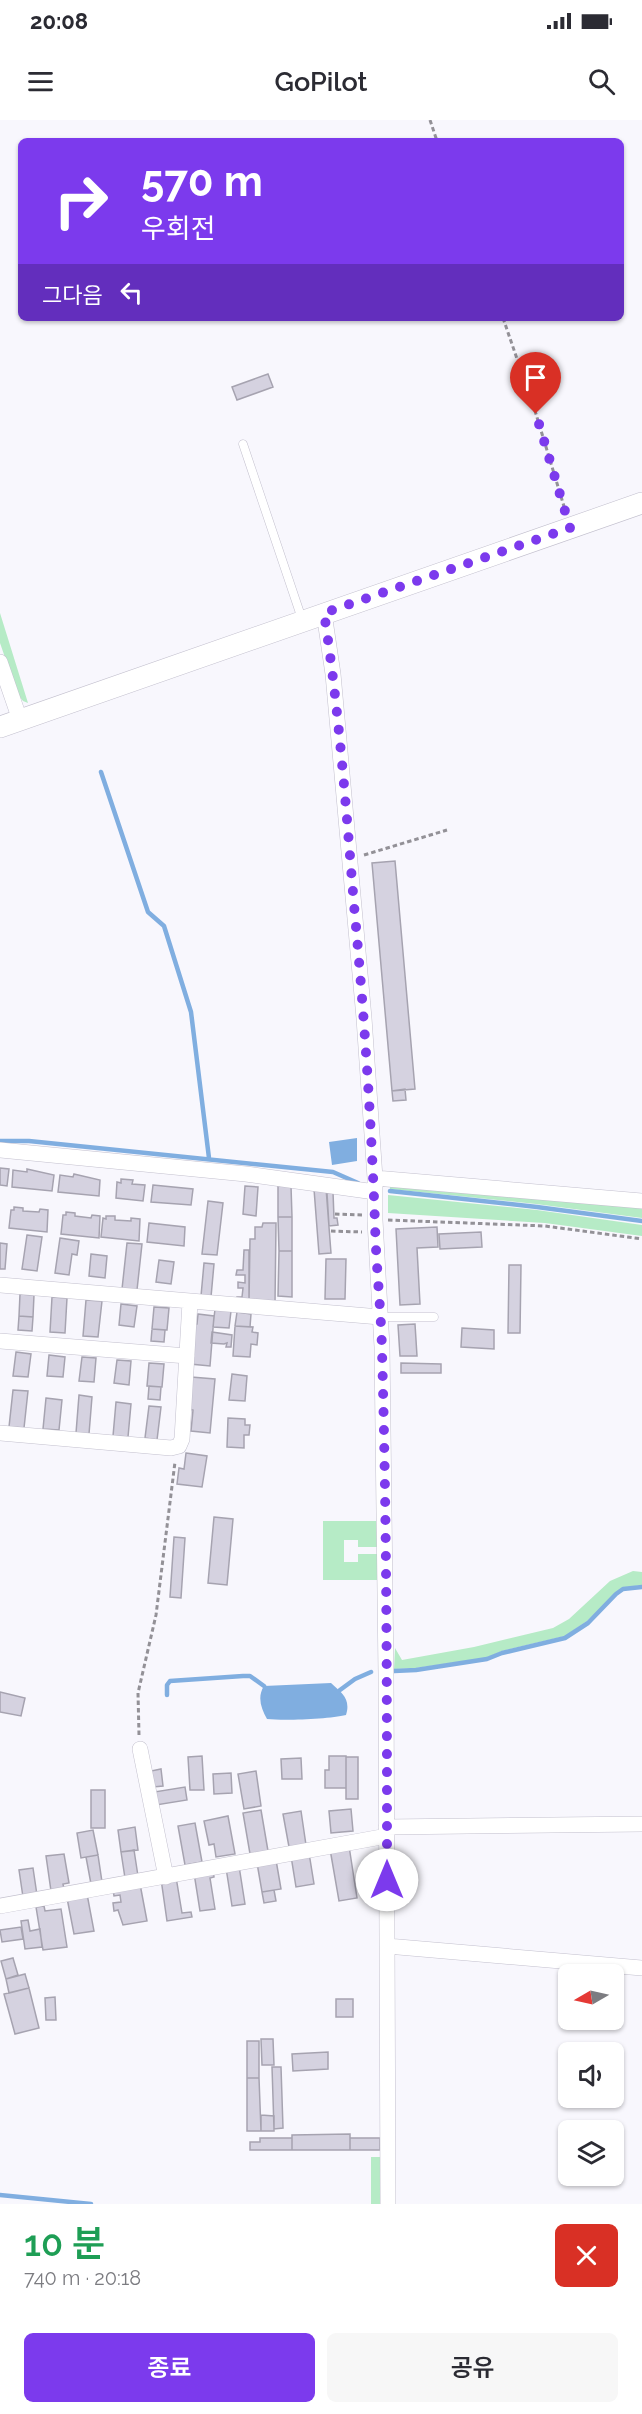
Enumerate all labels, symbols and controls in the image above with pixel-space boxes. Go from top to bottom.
text: 20:08 [30,8,88,34]
icon: menu [24,65,57,98]
icon: search [585,65,618,98]
text: GoPilot [275,66,367,97]
text: 570 m [141,157,263,206]
icon: right [42,162,120,240]
text: 우회전 [141,213,216,244]
icon: left [115,276,148,309]
text: 그다음 [42,282,103,308]
pin [510,352,561,414]
icon: arrive [519,361,552,394]
position arrow [355,1848,419,1912]
north arrow [558,1964,624,2030]
map controls [558,1964,624,2186]
button: sound [558,2042,624,2108]
button: layers [558,2120,624,2186]
text: 10 분 [24,2222,105,2264]
button: close [555,2224,618,2287]
text: 740 m · 20:18 [24,2266,141,2290]
button: 종료 [24,2333,315,2402]
button: 공유 [327,2333,618,2402]

